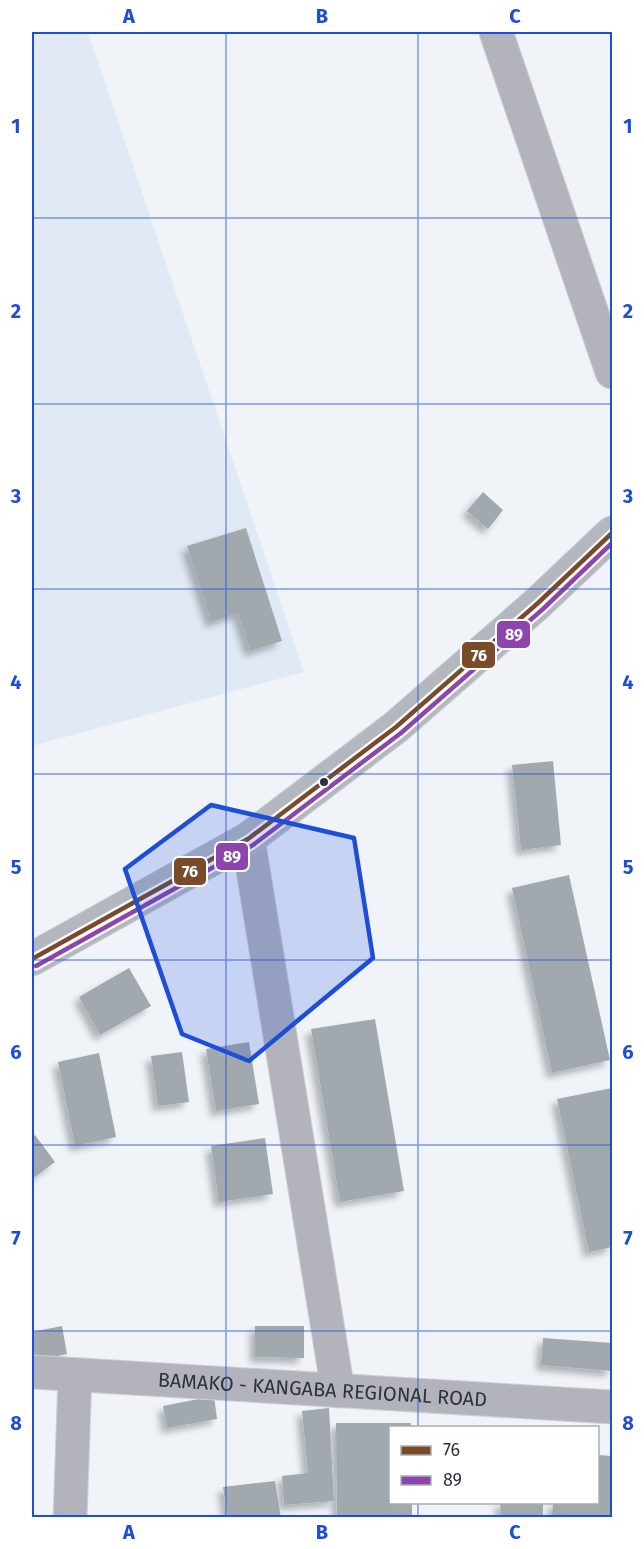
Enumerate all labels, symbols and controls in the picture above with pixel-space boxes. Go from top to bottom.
text: A [122,4,136,28]
text: B [316,4,328,28]
text: C [509,4,521,28]
text: 1 [11,114,21,138]
text: 1 [623,114,633,138]
text: 2 [11,299,21,323]
text: 2 [623,299,633,323]
text: 3 [10,484,21,508]
text: 3 [622,484,633,508]
line badge: 89 [496,620,531,649]
text: 89 [505,625,523,644]
line badge: 76 [461,641,496,669]
text: 76 [471,646,487,665]
text: 4 [10,670,22,694]
text: 4 [622,670,634,694]
unlabelled marker [318,776,330,788]
line badge: 89 [215,842,249,871]
text: 89 [223,847,241,866]
text: 5 [11,855,22,879]
text: 5 [623,855,634,879]
line badge: 76 [173,857,207,886]
text: 76 [182,862,198,881]
text: 6 [10,1040,22,1064]
text: 6 [622,1040,634,1064]
text: 7 [11,1226,21,1250]
text: 7 [623,1226,633,1250]
street label: BAMAKO - KANGABA REGIONAL ROAD [157,1368,488,1411]
text: 8 [10,1411,22,1435]
text: 8 [622,1411,634,1435]
legend [389,1426,599,1504]
text: 76 [443,1439,460,1461]
text: 89 [443,1469,462,1491]
text: A [122,1520,136,1544]
text: B [316,1520,328,1544]
text: C [509,1520,521,1544]

